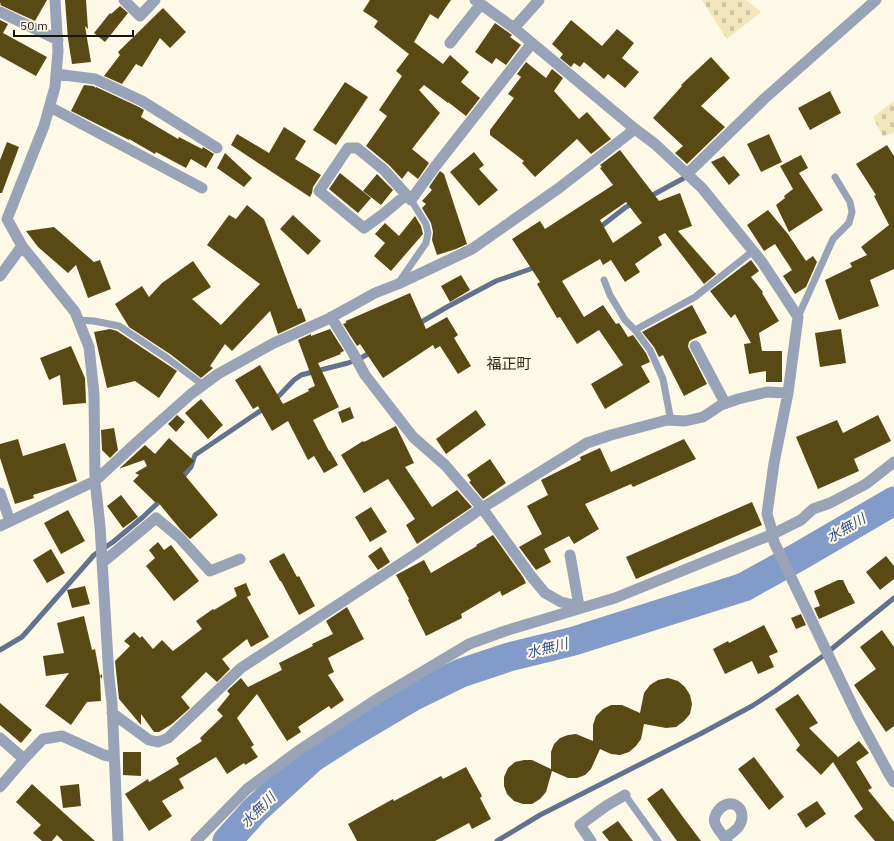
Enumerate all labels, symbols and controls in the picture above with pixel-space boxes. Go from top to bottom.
scale bar [14,12,133,38]
text: 50 m [20,18,48,33]
district label: 福正町 [486,354,532,373]
water label: 水無川 [823,509,870,546]
water label: 水無川 [524,634,571,662]
water label: 水無川 [237,787,281,831]

